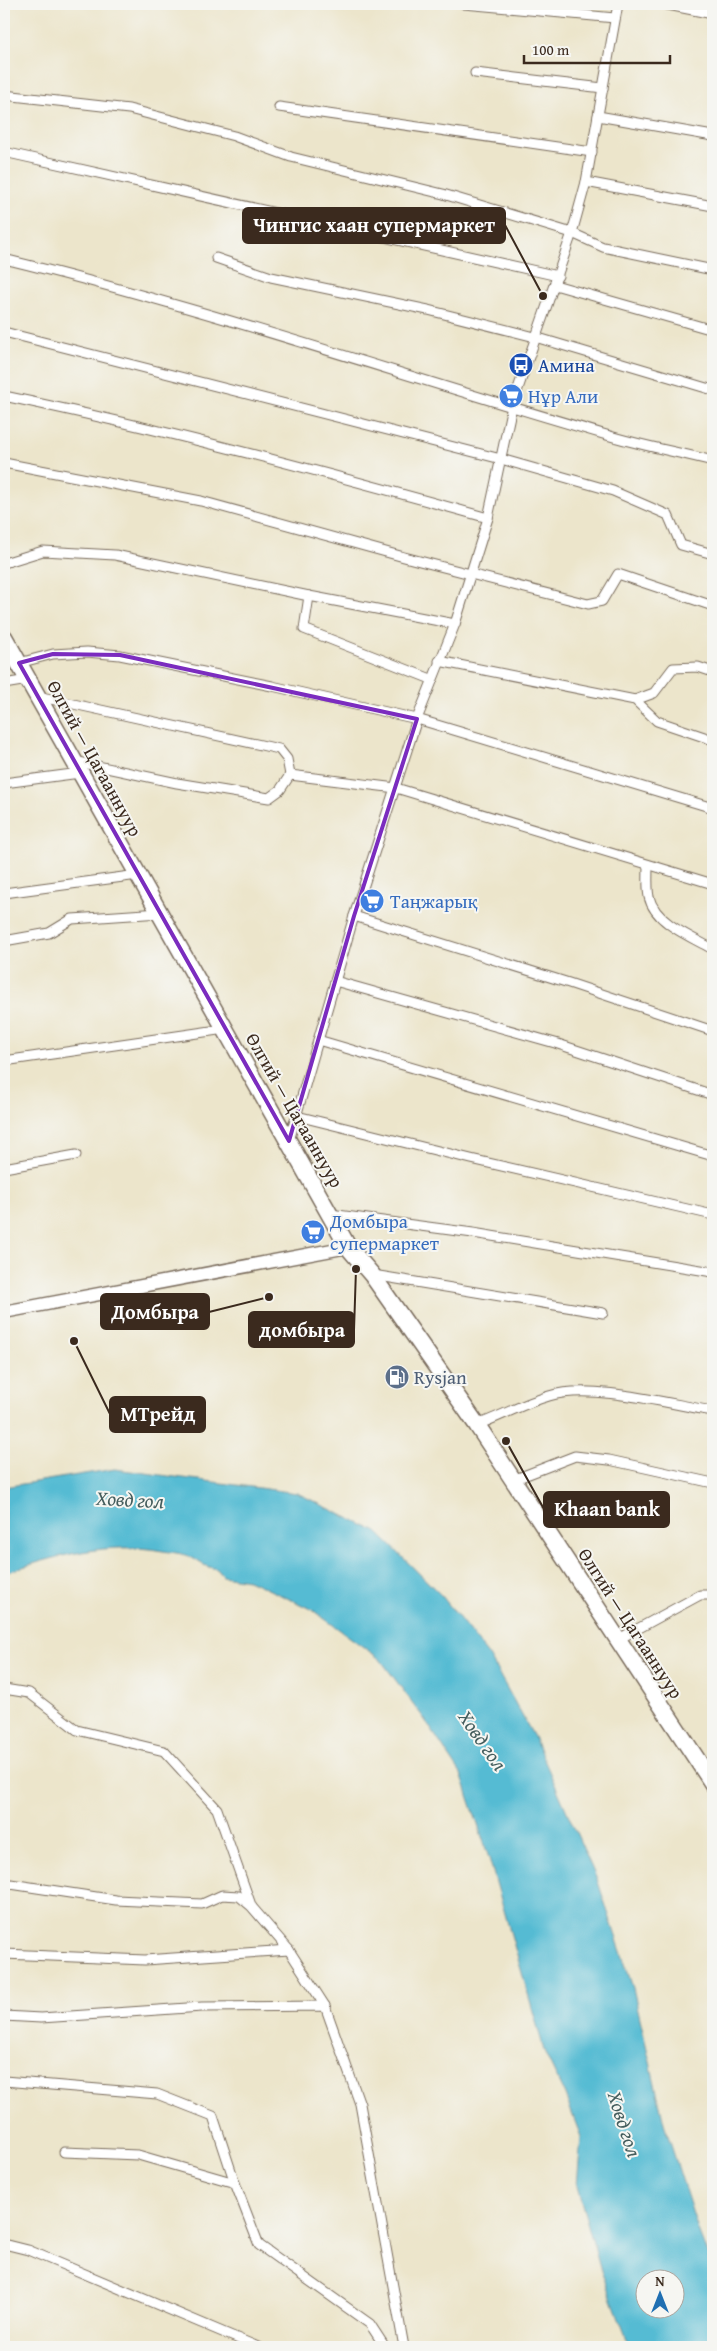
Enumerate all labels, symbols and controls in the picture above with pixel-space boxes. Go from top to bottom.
scale bar [524,32,671,64]
text: 100 m [532,39,570,60]
callout: Чингис хаан супермаркет [243,208,505,243]
text: Чингис хаан супермаркет [253,210,495,239]
place label: Амина [538,351,594,379]
bus stop icon: Амина [508,352,534,378]
place label: Нұр Али [528,382,598,410]
supermarket icon: Нұр Али [498,383,524,409]
street label: Өлгий — Цагааннуур [40,675,150,841]
place label: Таңжарық [390,887,478,915]
supermarket icon: Таңжарық [359,888,385,914]
street label: Өлгий — Цагааннуур [239,1027,351,1193]
place label: Домбыра супермаркет [329,1207,440,1257]
supermarket icon: Домбыра супермаркет [300,1219,326,1245]
callout: Домбыра [101,1294,209,1329]
text: Домбыра [110,1297,200,1326]
callout: домбыра [249,1312,354,1347]
text: домбыра [259,1315,346,1344]
place label: Rysjan [414,1363,467,1391]
fuel station icon: Rysjan [384,1364,410,1390]
callout: MTрейд [110,1397,205,1432]
text: MTрейд [121,1399,196,1428]
water label: Ховд гол [94,1483,165,1515]
callout: Khaan bank [544,1492,669,1527]
text: Khaan bank [554,1494,660,1523]
street label: Өлгий — Цагааннуур [572,1542,690,1704]
water label: Ховд гол [451,1703,515,1777]
water label: Ховд гол [600,2086,649,2161]
north arrow [634,2268,684,2318]
text: N [655,2271,665,2291]

